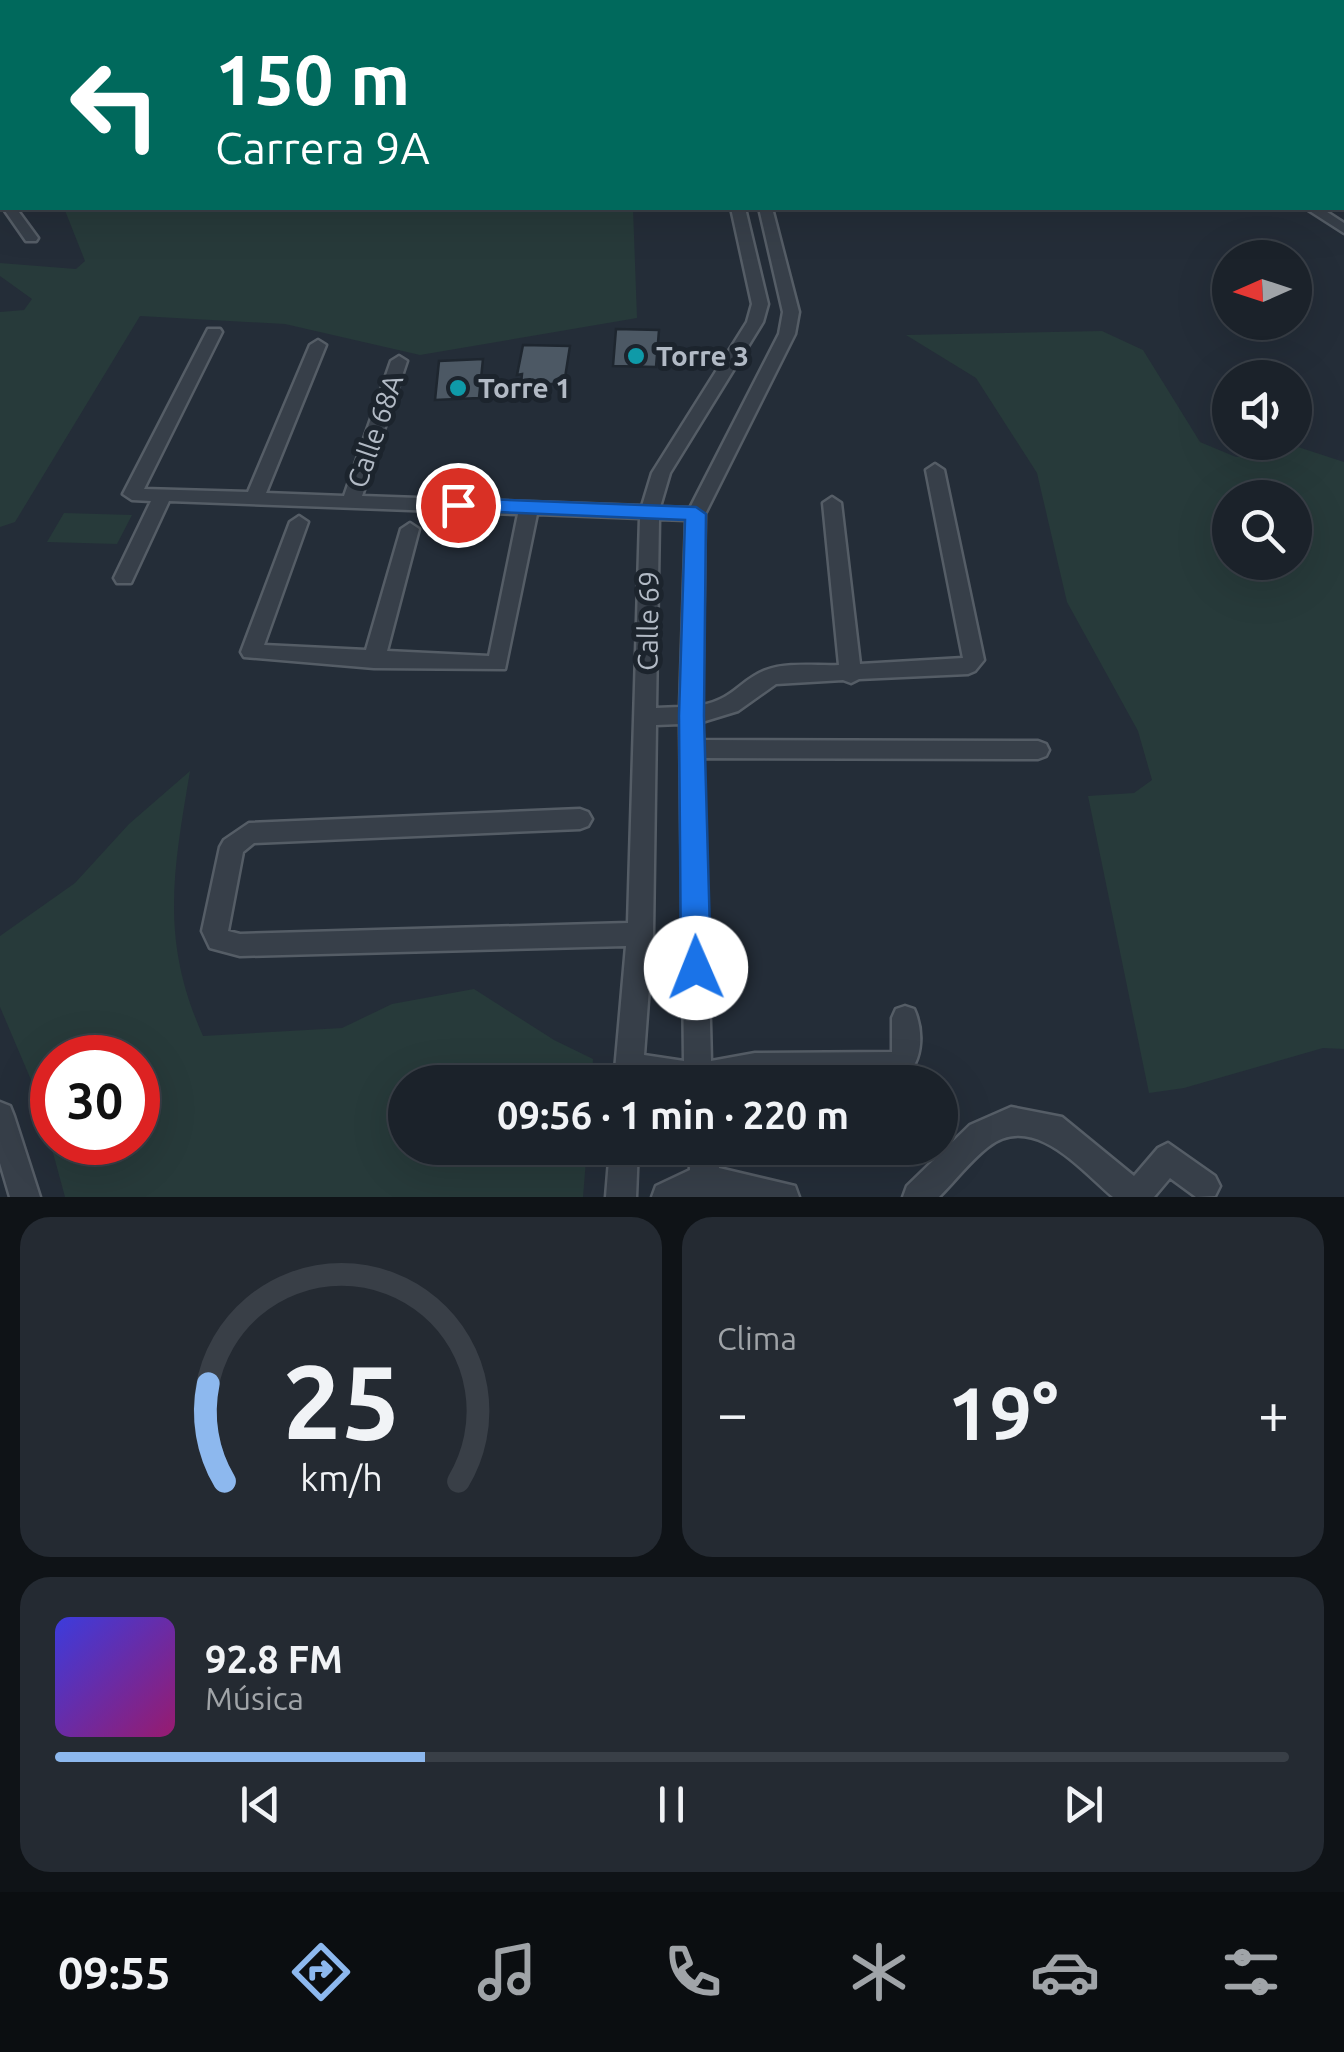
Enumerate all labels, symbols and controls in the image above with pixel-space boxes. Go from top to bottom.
icon: left [50,40,180,170]
text: 150 m [215,40,410,118]
text: Carrera 9A [215,122,430,173]
north arrow [1212,240,1312,340]
map controls [1212,240,1312,580]
place label: Torre 3 [656,340,749,371]
marker: Torre 3 [625,345,647,367]
button: sound [1212,360,1312,460]
street label: Calle 68A [341,370,408,492]
place label: Torre 1 [478,372,571,403]
marker: Torre 1 [447,377,469,399]
pin [416,463,501,548]
icon: arrive [431,478,486,533]
button: search [1212,480,1312,580]
street label: Calle 69 [631,571,664,671]
position arrow [644,916,748,1020]
speed limit sign: 30 [30,1035,160,1165]
text: 09:56 · 1 min · 220 m [497,1094,849,1136]
text: Clima [717,1320,797,1356]
text: 25 [282,1342,400,1459]
text: 19° [947,1370,1059,1454]
text: − [717,1382,748,1443]
text: + [1258,1382,1289,1443]
text: km/h [300,1458,382,1498]
text: 92.8 FM [205,1638,343,1680]
text: Música [205,1680,304,1716]
icon: previous [233,1777,288,1832]
icon: pause [644,1777,699,1832]
icon: next [1056,1777,1111,1832]
icon: directions [286,1937,356,2007]
icon: music [472,1937,542,2007]
icon: phone [658,1937,728,2007]
icon: climate [844,1937,914,2007]
icon: car [1030,1937,1100,2007]
icon: filters [1216,1937,1286,2007]
text: 09:55 [58,1947,171,1998]

